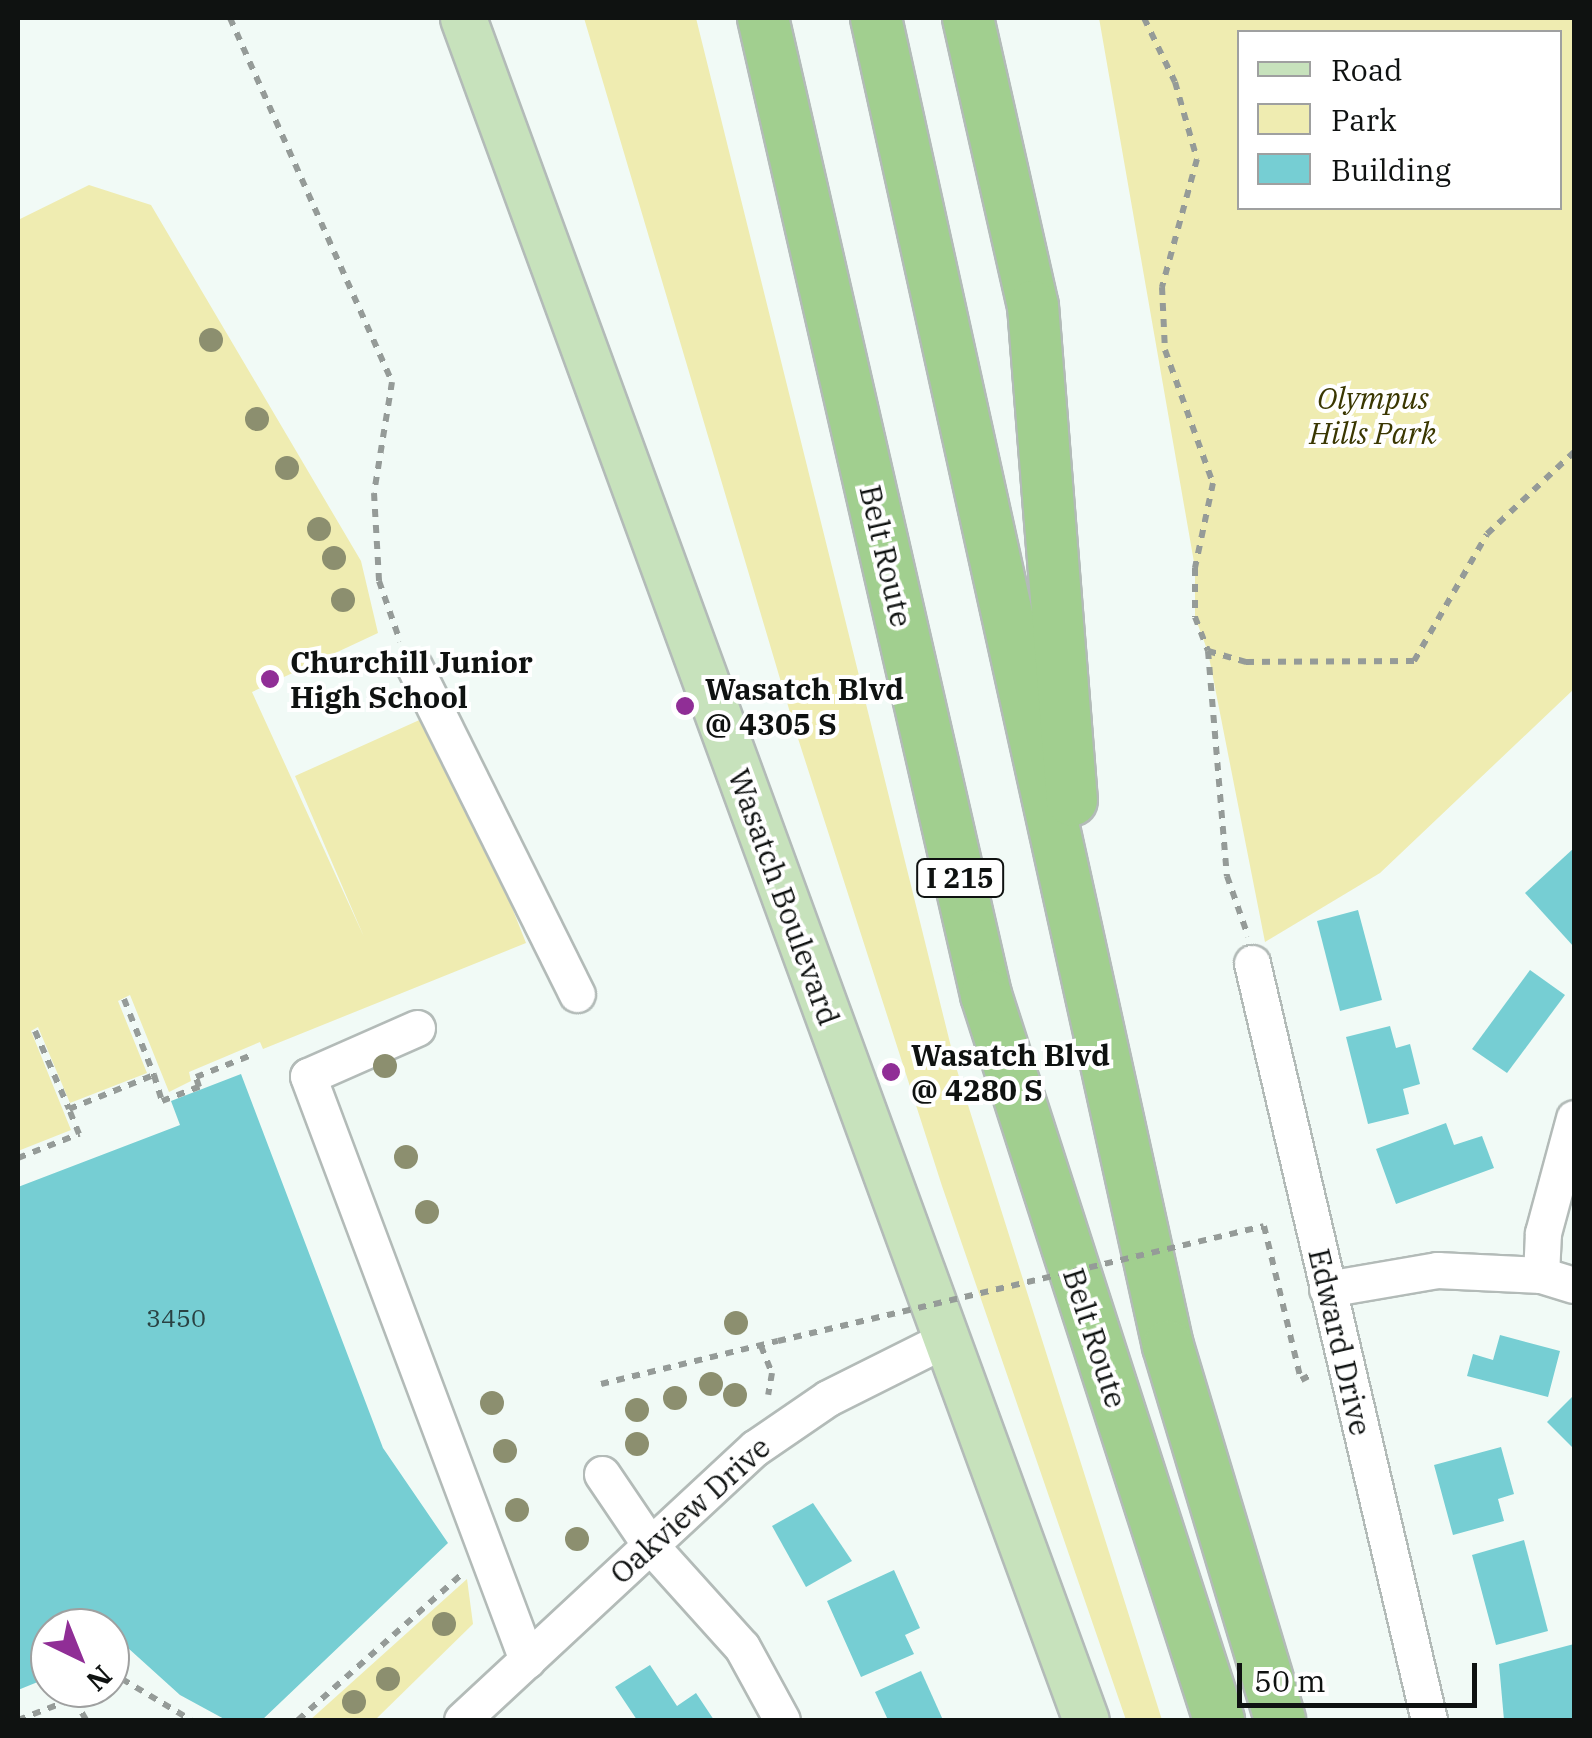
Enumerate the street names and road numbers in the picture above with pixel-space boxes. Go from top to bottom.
street label: Belt Route [852,482,920,630]
street label: Wasatch Boulevard [721,764,847,1030]
road number: I 215 [915,855,1005,901]
street label: Edward Drive [1301,1245,1379,1439]
street label: Belt Route [1056,1264,1134,1412]
street label: Oakview Drive [603,1429,777,1591]

